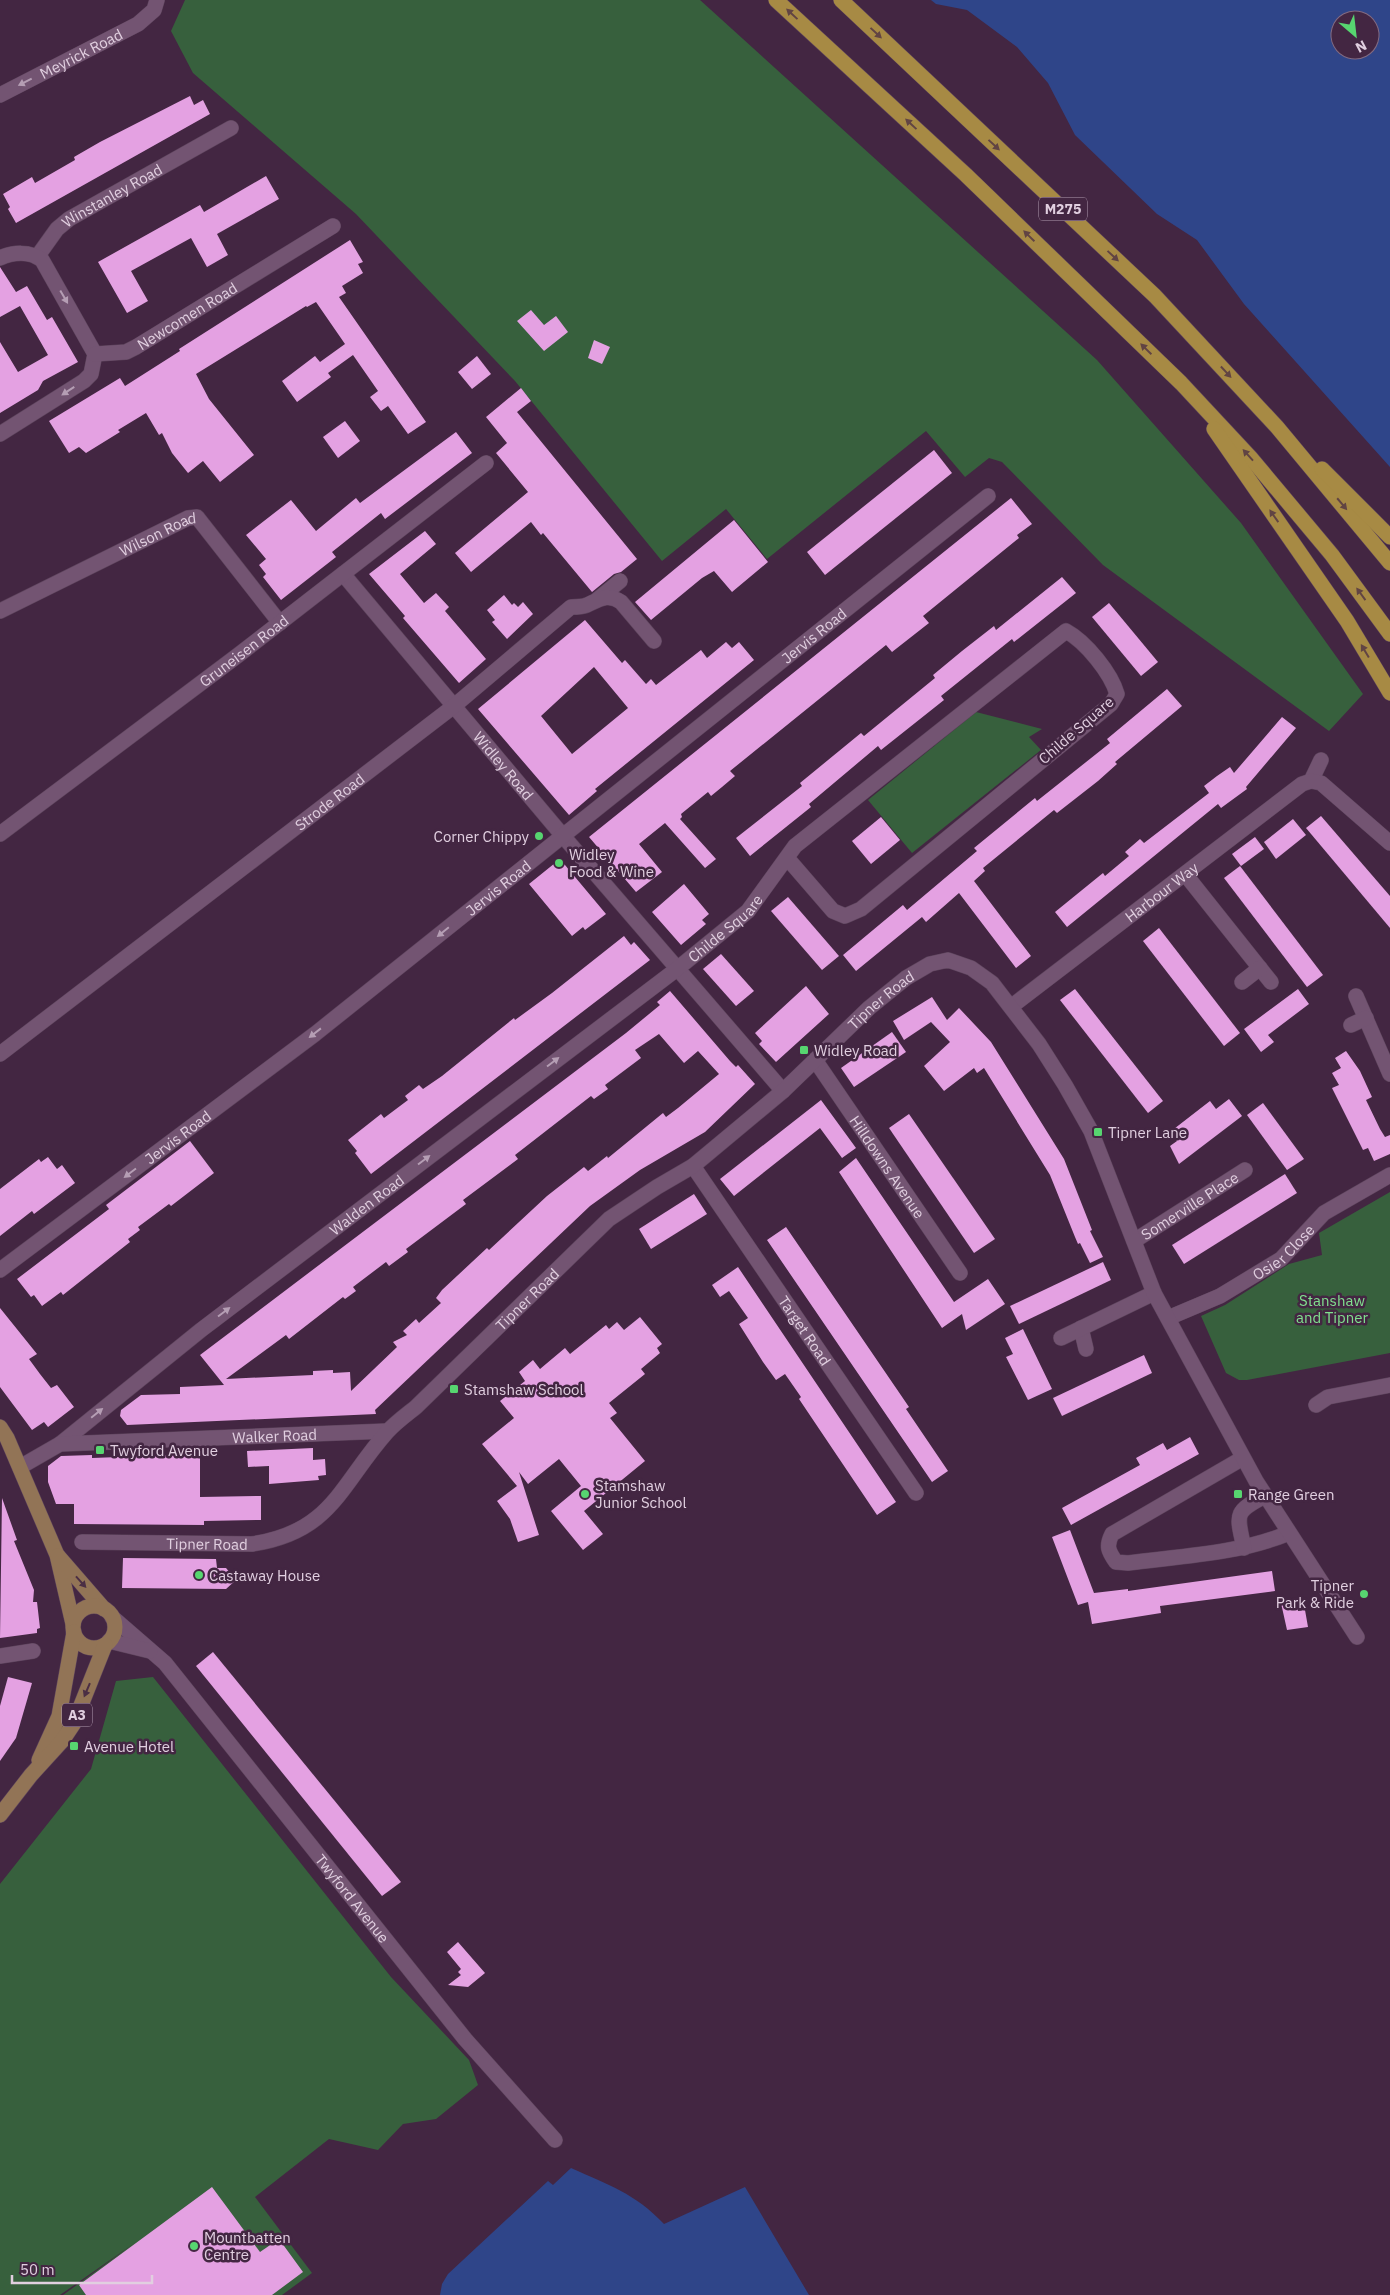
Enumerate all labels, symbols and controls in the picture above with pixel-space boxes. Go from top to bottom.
one-way arrow [786,8,798,20]
north arrow [1330,10,1380,60]
street label: Meyrick Road [36,24,126,83]
one-way arrow [870,27,882,39]
text: N [1352,36,1370,57]
one-way arrow [18,78,32,86]
one-way arrow [906,118,918,130]
one-way arrow [988,139,1000,151]
street label: Winstanley Road [57,159,165,231]
road number: M275 [1039,198,1087,220]
one-way arrow [1024,230,1036,242]
one-way arrow [1106,250,1118,262]
street label: Newcomen Road [133,278,240,354]
one-way arrow [59,291,68,304]
one-way arrow [1141,343,1153,355]
one-way arrow [1220,366,1232,378]
one-way arrow [62,387,75,396]
one-way arrow [1242,449,1254,461]
one-way arrow [1336,498,1347,511]
street label: Wilson Road [116,508,197,560]
one-way arrow [1269,510,1279,523]
one-way arrow [1357,588,1367,601]
street label: Jervis Road [777,604,850,667]
street label: Gruneisen Road [195,610,292,691]
one-way arrow [1361,645,1370,658]
street label: Childe Square [1034,692,1118,768]
street label: Widley Road [470,727,538,804]
street label: Strode Road [291,769,368,834]
place label: Corner Chippy [434,827,530,846]
marker: Corner Chippy [533,830,545,842]
place label: Widley Food & Wine [569,845,654,881]
street label: Jervis Road [462,856,535,919]
marker: Widley Food & Wine [553,857,565,869]
street label: Harbour Way [1121,857,1202,926]
street label: Childe Square [684,890,767,966]
one-way arrow [436,927,449,938]
street label: Tipner Road [843,966,917,1033]
one-way arrow [309,1028,322,1039]
place label: Widley Road [814,1041,898,1060]
marker: Widley Road [798,1044,810,1056]
one-way arrow [546,1057,559,1068]
street label: Jervis Road [141,1106,215,1168]
street label: Hilldowns Avenue [846,1111,929,1222]
place label: Tipner Lane [1108,1123,1187,1142]
marker: Tipner Lane [1092,1126,1104,1138]
one-way arrow [417,1155,430,1166]
street label: Somerville Place [1137,1167,1242,1244]
one-way arrow [123,1168,137,1178]
street label: Walden Road [325,1170,408,1239]
street label: Osier Close [1249,1220,1318,1284]
street label: Tipner Road [491,1264,563,1334]
park label: Stanshaw and Tipner [1296,1291,1369,1327]
street label: Target Road [775,1292,836,1369]
one-way arrow [217,1306,230,1317]
place label: Stamshaw School [464,1380,584,1399]
marker: Stamshaw School [448,1383,460,1395]
one-way arrow [90,1407,103,1418]
street label: Walker Road [232,1424,317,1447]
place label: Twyford Avenue [110,1441,218,1460]
marker: Twyford Avenue [94,1444,106,1456]
place label: Stamshaw Junior School [595,1476,687,1512]
place label: Range Green [1248,1485,1334,1504]
marker: Stamshaw Junior School [579,1488,591,1500]
marker: Range Green [1232,1488,1244,1500]
street label: Tipner Road [166,1533,248,1553]
place label: Castaway House [209,1566,320,1585]
marker: Castaway House [193,1569,205,1581]
one-way arrow [75,1575,87,1587]
place label: Tipner Park & Ride [1276,1576,1354,1612]
marker: Tipner Park & Ride [1358,1588,1370,1600]
one-way arrow [83,1683,91,1698]
road number: A3 [62,1704,92,1726]
place label: Avenue Hotel [84,1737,174,1756]
marker: Avenue Hotel [68,1740,80,1752]
street label: Twyford Avenue [311,1850,394,1946]
place label: Mountbatten Centre [204,2228,291,2264]
marker: Mountbatten Centre [188,2240,200,2252]
scale bar [12,2252,152,2284]
text: 50 m [20,2260,55,2279]

